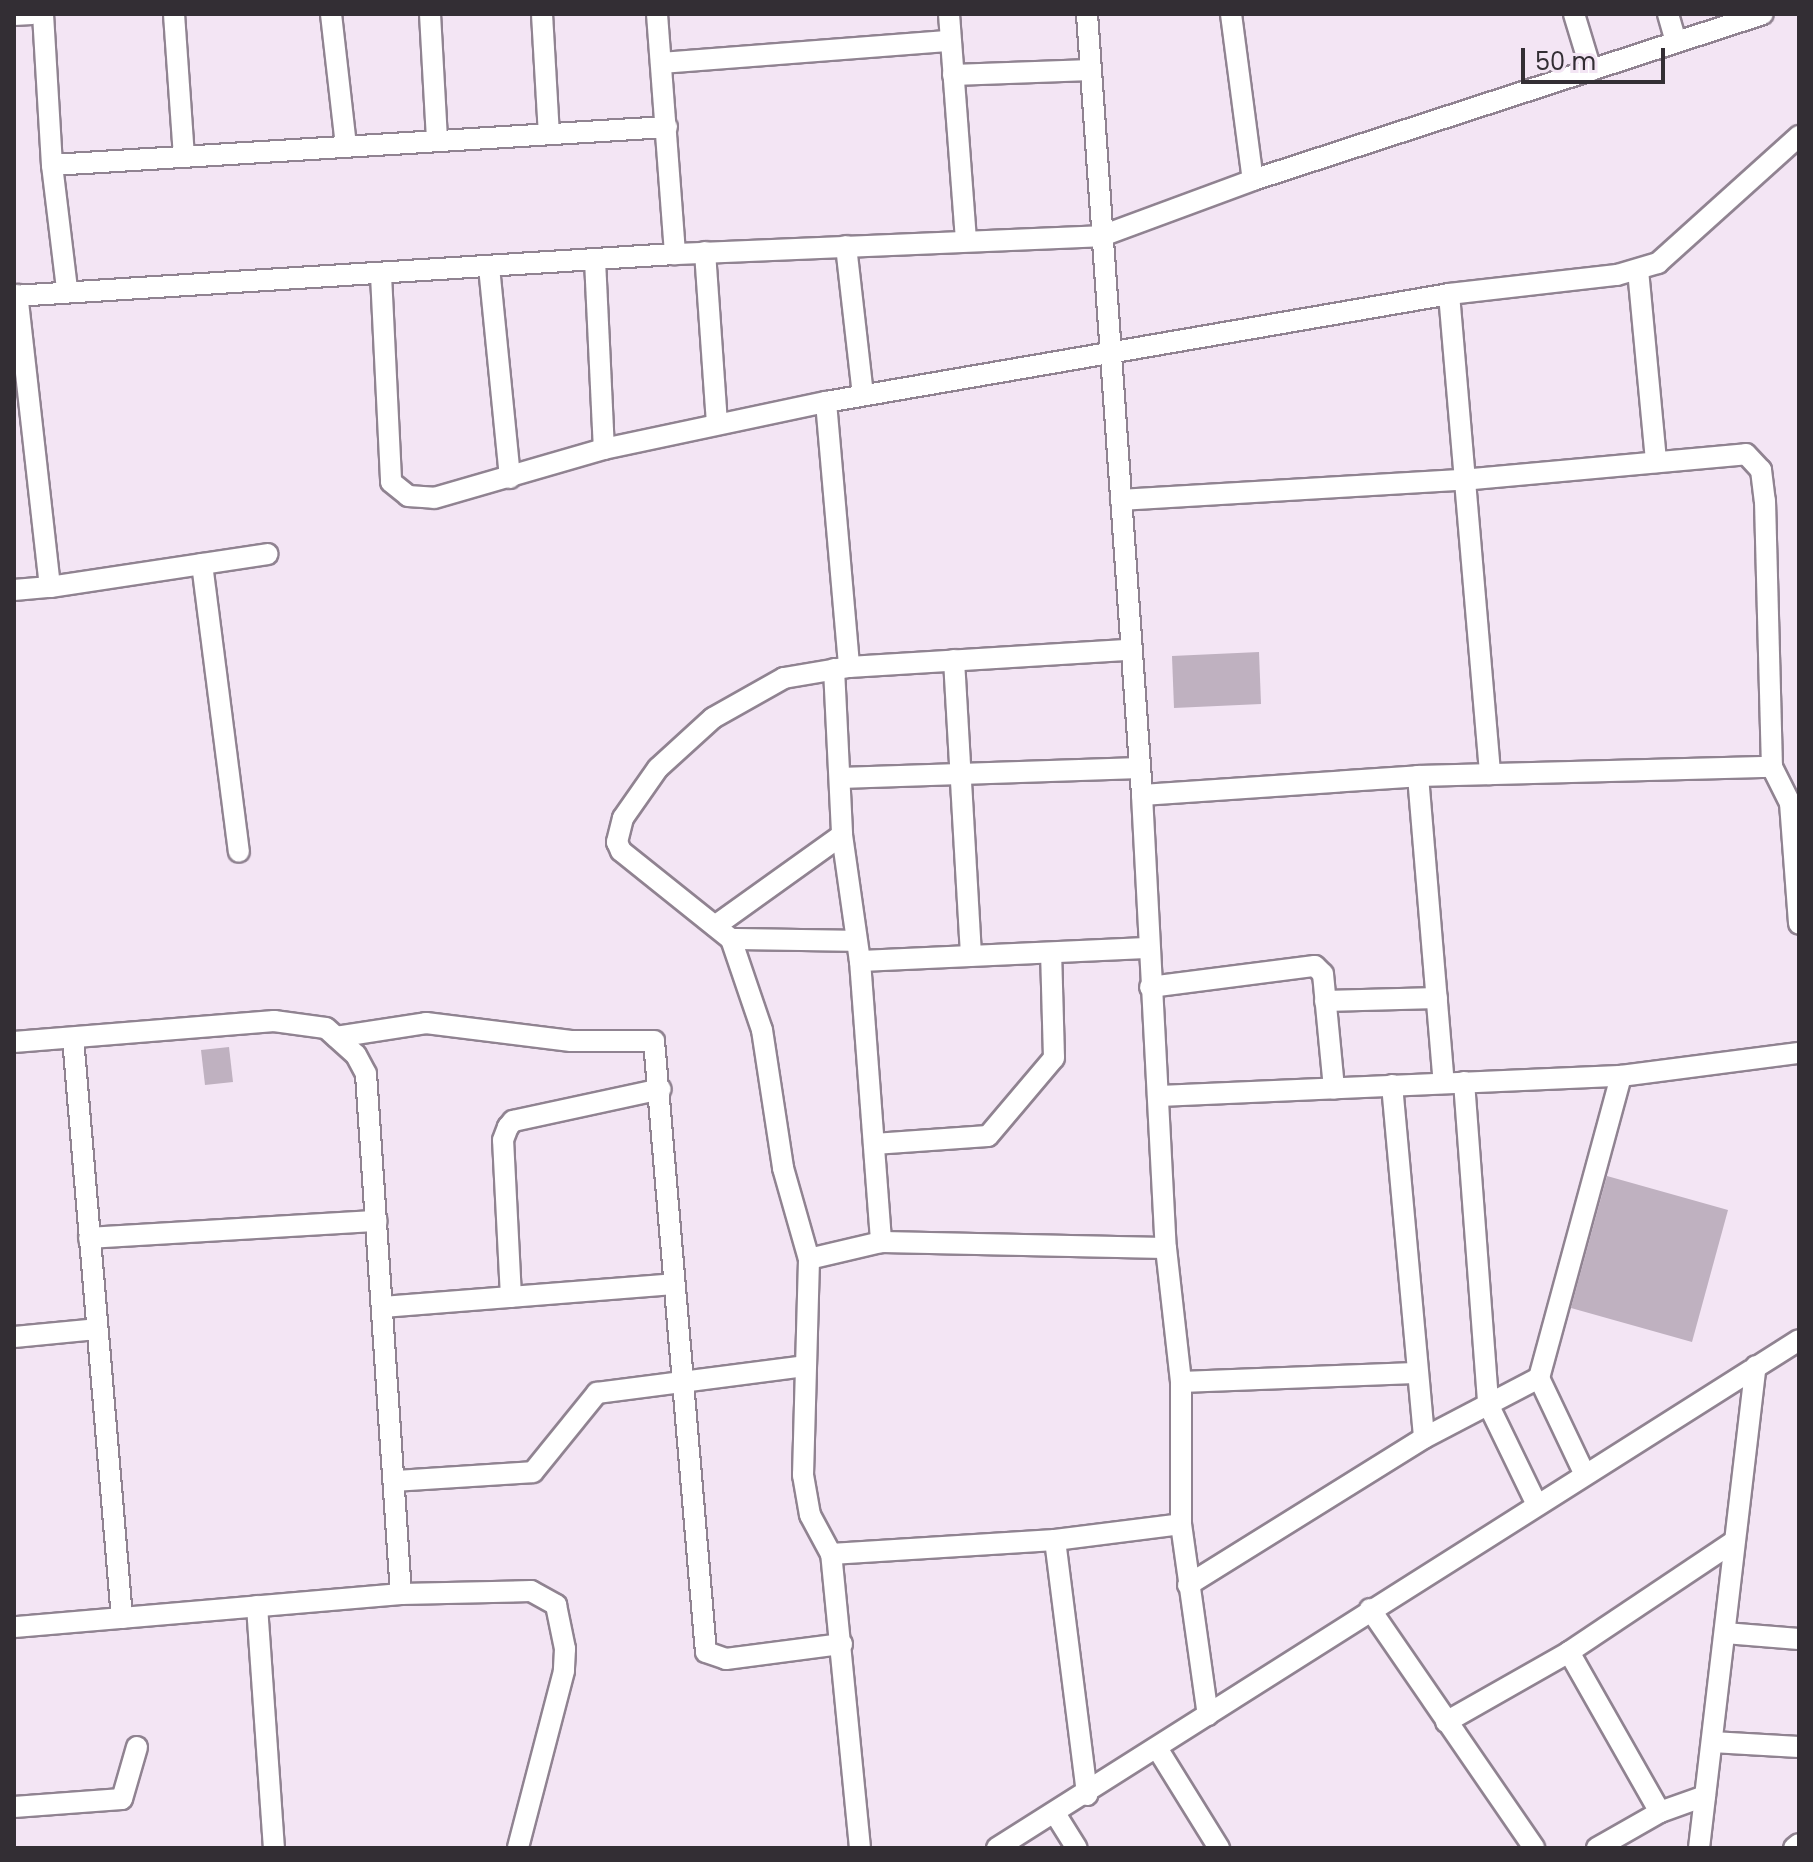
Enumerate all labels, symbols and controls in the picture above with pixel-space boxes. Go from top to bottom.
scale bar [1525,32,1669,82]
text: 50 m [1535,45,1596,78]

